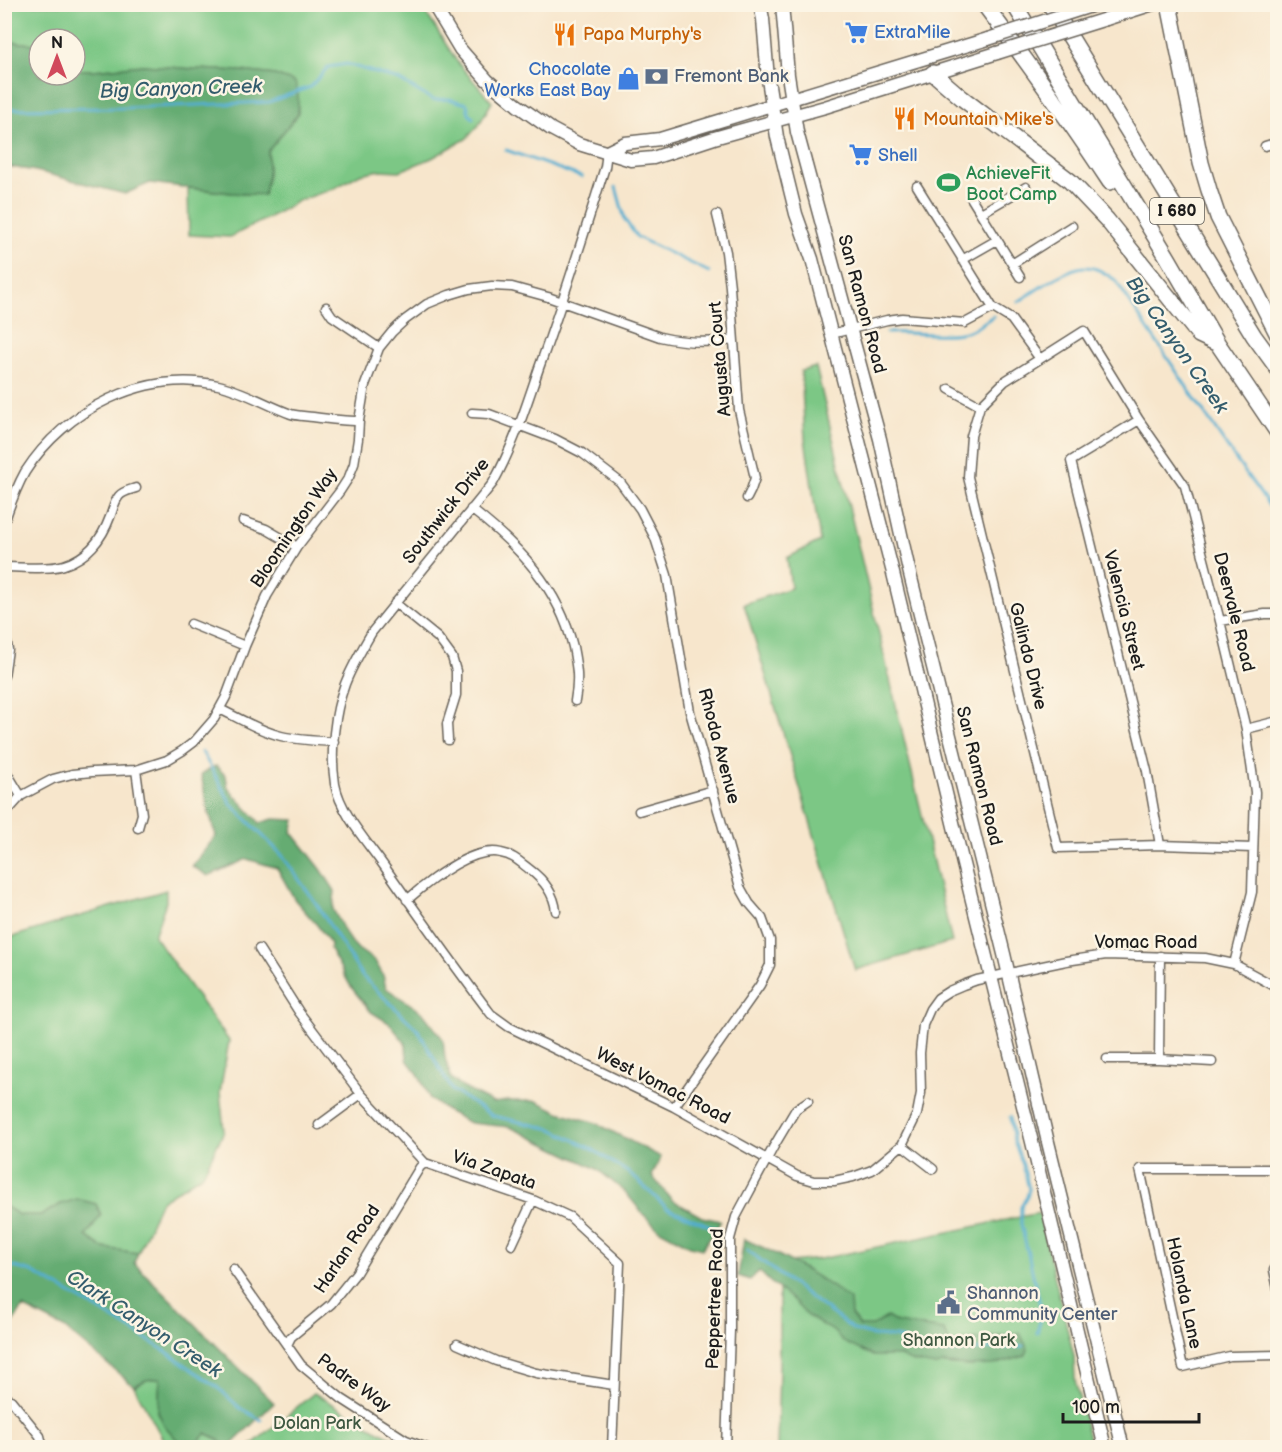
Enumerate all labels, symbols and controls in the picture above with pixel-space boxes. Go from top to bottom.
supermarket icon: ExtraMile [843,19,869,45]
restaurant icon: Papa Murphy's [552,21,578,47]
place label: ExtraMile [874,22,951,43]
place label: Papa Murphy's [583,24,702,45]
north arrow [27,27,87,87]
text: N [51,34,63,53]
place label: Chocolate Works East Bay [484,59,612,101]
bank icon: Fremont Bank [643,63,669,89]
shop icon: Chocolate Works East Bay [616,66,642,92]
place label: Fremont Bank [674,66,789,87]
water label: Big Canyon Creek [99,74,264,104]
restaurant icon: Mountain Mike's [892,106,918,132]
place label: Mountain Mike's [923,109,1054,130]
supermarket icon: Shell [847,142,873,168]
place label: Shell [878,145,918,166]
place label: AchieveFit Boot Camp [966,163,1057,205]
sports icon: AchieveFit Boot Camp [935,170,961,196]
road number: I 680 [1150,198,1204,224]
street label: San Ramon Road [833,232,891,376]
water label: Big Canyon Creek [1121,272,1234,419]
street label: Augusta Court [704,300,735,417]
street label: Southwick Drive [398,454,494,568]
street label: Bloomington Way [246,464,342,592]
street label: Valencia Street [1099,548,1149,672]
street label: Deervale Road [1209,550,1259,674]
street label: Galindo Drive [1005,600,1052,712]
street label: Rhoda Avenue [693,686,745,806]
street label: San Ramon Road [952,704,1006,848]
street label: Vomac Road [1095,932,1197,953]
street label: West Vomac Road [592,1043,734,1129]
street label: Via Zapata [449,1146,539,1194]
street label: Harlan Road [310,1201,384,1297]
street label: Peppertree Road [702,1228,728,1370]
street label: Holanda Lane [1162,1235,1206,1351]
water label: Clark Canyon Creek [62,1265,227,1384]
place label: Shannon Community Center [967,1283,1118,1325]
public building icon: Shannon Community Center [936,1290,962,1316]
park label: Shannon Park [903,1330,1016,1351]
street label: Padre Way [313,1349,396,1417]
scale bar [1063,1386,1200,1424]
text: 100 m [1072,1397,1120,1418]
park label: Dolan Park [273,1413,361,1434]

